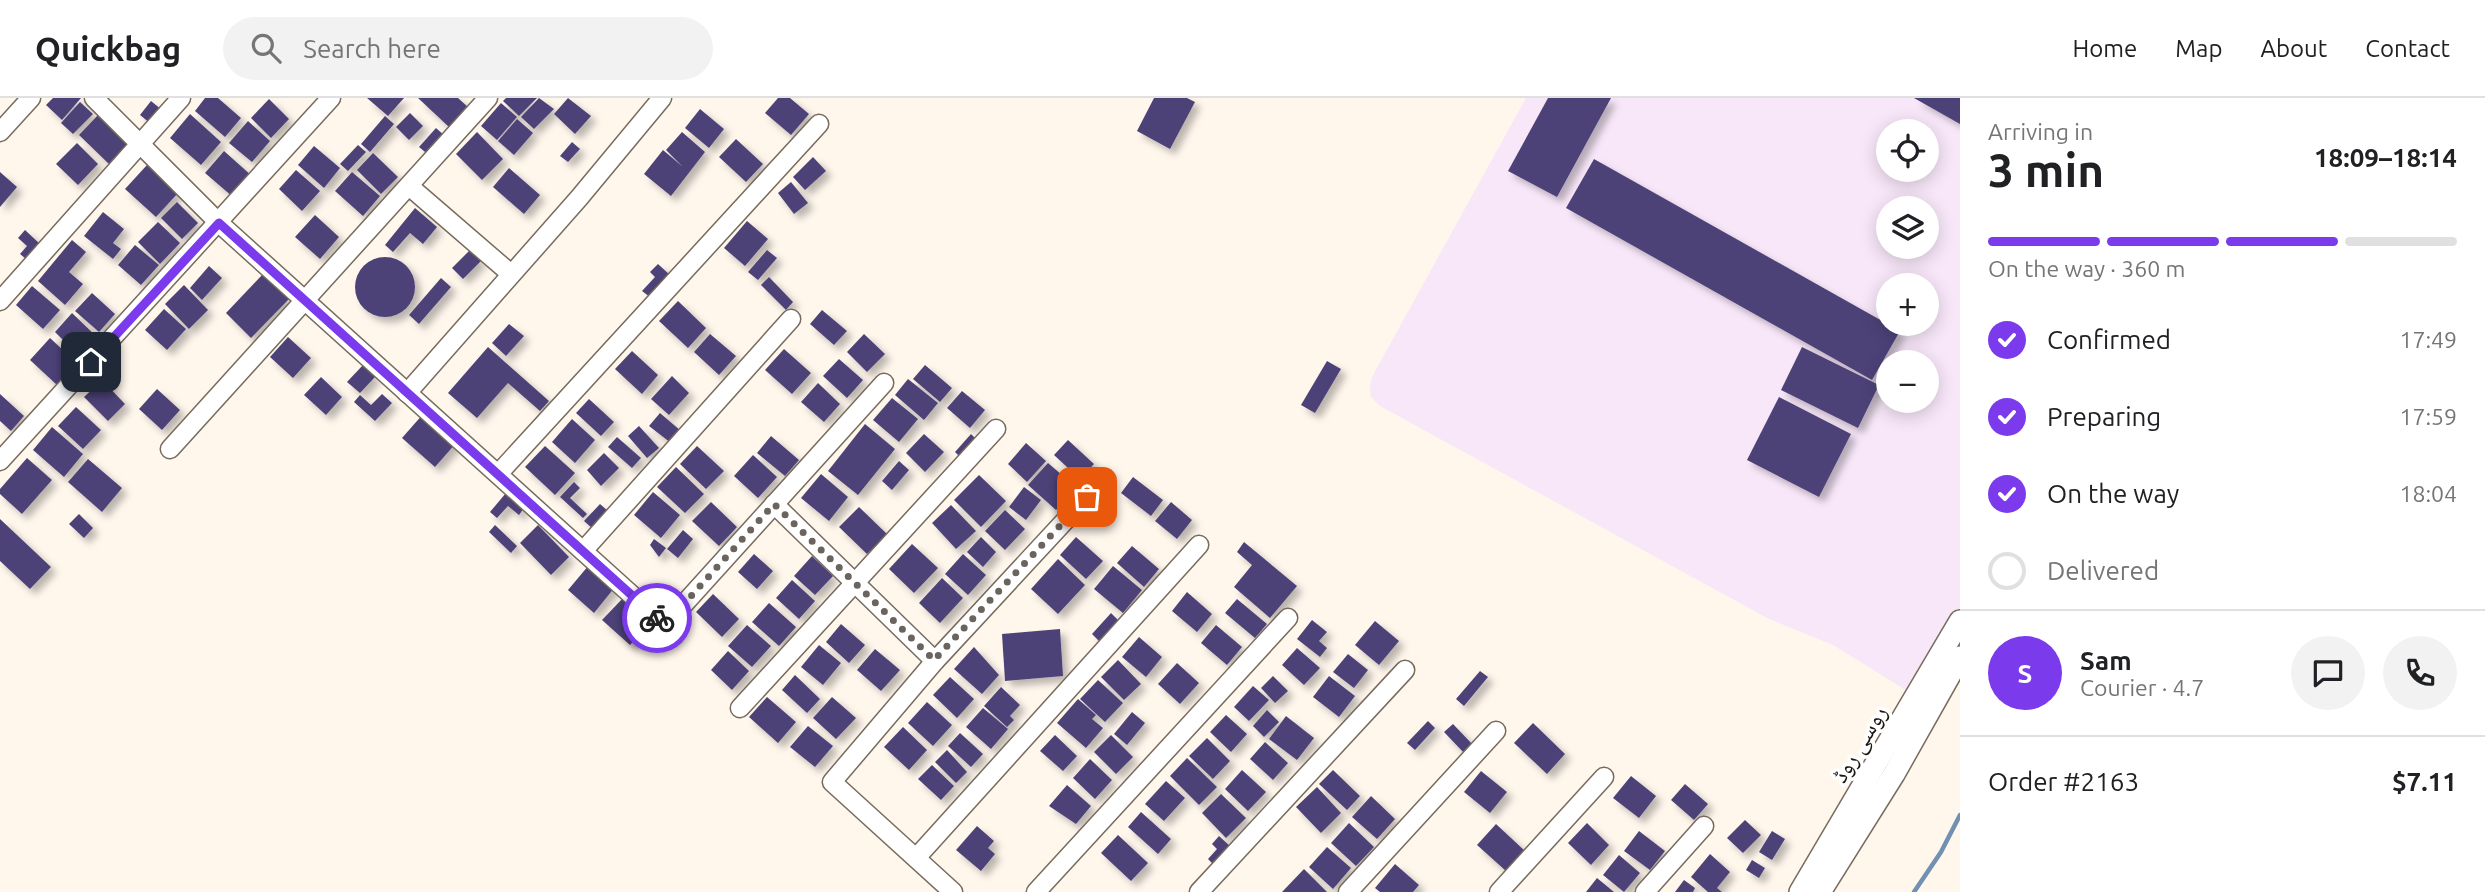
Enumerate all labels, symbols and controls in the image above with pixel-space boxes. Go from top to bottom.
search box [223,17,713,80]
icon: search [247,29,285,67]
text: Quickbag [35,30,181,67]
text: Search here [303,34,441,63]
text: Home [2072,35,2137,62]
text: Map [2175,35,2222,62]
text: About [2260,35,2327,62]
text: Contact [2365,35,2450,62]
map controls [1876,119,1939,413]
button: locate [1876,119,1939,182]
text: Arriving in [1988,119,2093,144]
text: 18:09–18:14 [2314,143,2457,172]
text: 3 min [1988,144,2104,196]
button: layers [1876,196,1939,259]
text: On the way · 360 m [1988,256,2185,281]
button: + [1876,273,1939,336]
icon: check [1988,321,2026,359]
text: Confirmed [2047,325,2171,354]
text: 17:49 [2399,327,2457,352]
pin [61,332,121,392]
icon: home [72,343,110,381]
button: − [1876,350,1939,413]
icon: check [1988,398,2026,436]
text: Preparing [2047,402,2161,431]
text: 17:59 [2399,404,2457,429]
pin [1057,467,1117,527]
icon: check [1988,475,2026,513]
icon: bag [1068,478,1106,516]
text: On the way [2047,479,2179,508]
text: 18:04 [2399,481,2457,506]
text: Delivered [2047,556,2159,585]
courier [622,583,692,653]
icon: bike [638,599,676,637]
button: chat [2291,636,2365,710]
button: phone [2383,636,2457,710]
text: Sam [2080,646,2132,675]
text: S [2018,659,2032,688]
text: Courier · 4.7 [2080,675,2204,700]
street label: روسی روڈ [1826,701,1893,788]
text: Order #2163 [1988,767,2139,796]
text: $7.11 [2392,767,2457,796]

